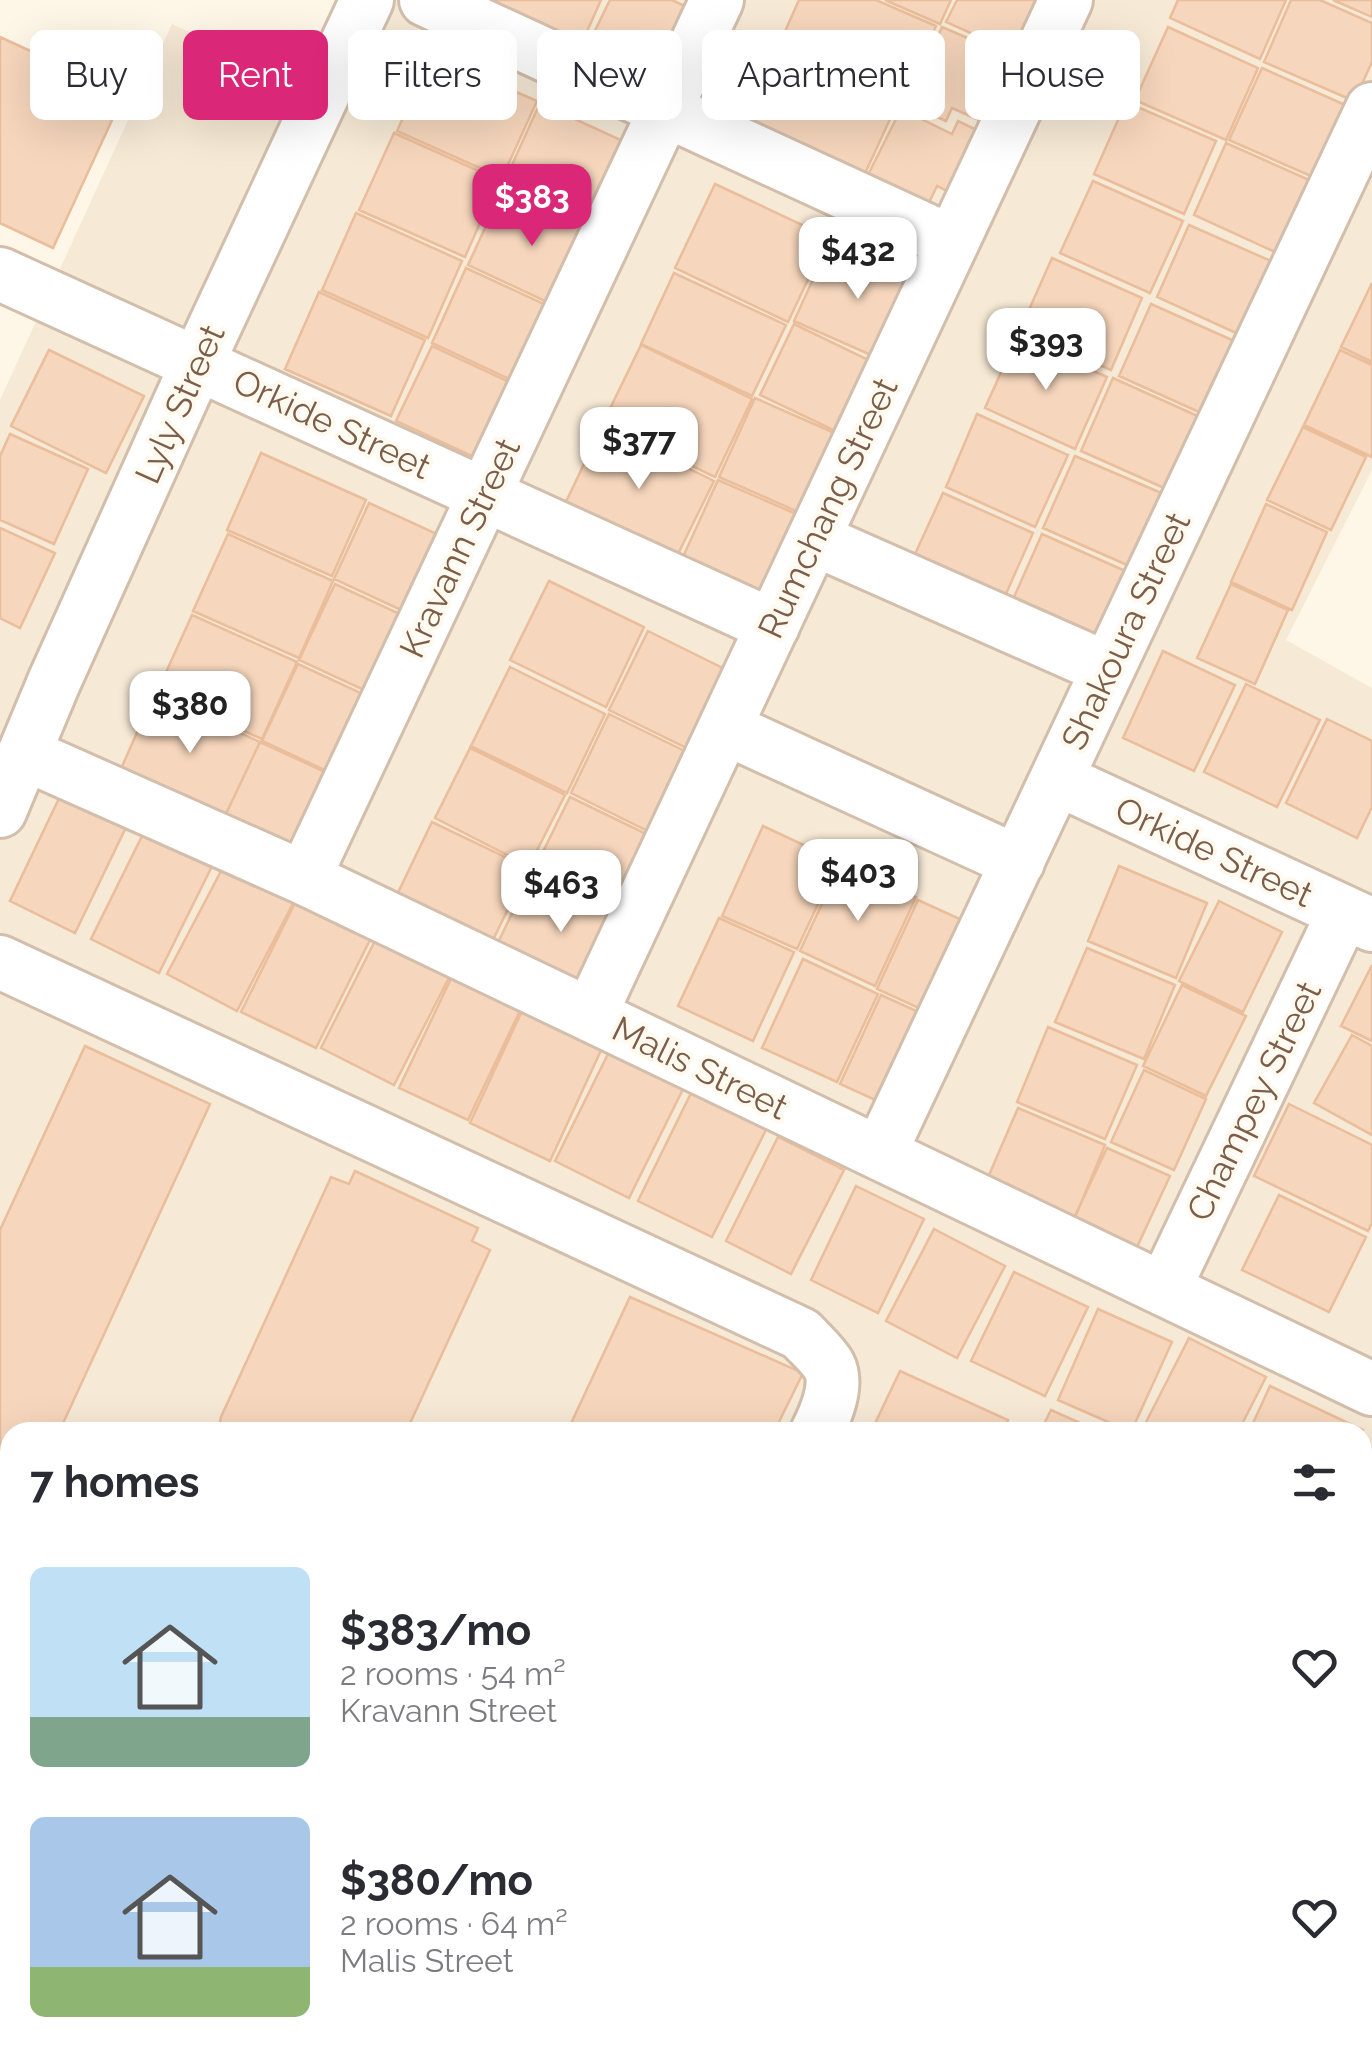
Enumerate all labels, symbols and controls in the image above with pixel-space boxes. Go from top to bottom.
chip: Buy [30,30,163,120]
chip: Rent [183,30,328,120]
chip: Filters [348,30,517,120]
chip: New [537,30,682,120]
chip: Apartment [702,30,945,120]
chip: House [965,30,1140,120]
pin: $383 [473,164,591,249]
text: $383 [494,178,570,215]
pin: $432 [799,217,917,302]
text: $432 [821,231,895,268]
pin: $393 [987,308,1105,393]
street label: Lyly Street [126,318,233,490]
text: $393 [1009,322,1083,359]
street label: Orkide Street [227,360,438,487]
street label: Rumchang Street [749,371,906,644]
pin: $377 [580,407,698,492]
text: $377 [602,421,676,458]
street label: Kravann Street [391,431,528,664]
street label: Shakoura Street [1053,505,1199,756]
pin: $380 [131,671,249,756]
text: $380 [152,685,228,722]
street label: Orkide Street [1109,788,1320,915]
pin: $403 [799,839,917,924]
pin: $463 [502,850,620,935]
text: $403 [820,853,896,890]
text: $463 [523,864,599,901]
street label: Champey Street [1178,974,1329,1227]
street label: Malis Street [606,1008,795,1128]
icon: filters [1287,1455,1342,1510]
text: 7 homes [30,1458,199,1507]
text: $383/mo [340,1606,531,1655]
icon: home [110,1607,230,1727]
icon: heart [1287,1640,1342,1695]
text: 2 rooms · 54 m² [340,1655,566,1692]
text: Kravann Street [340,1692,557,1729]
text: $380/mo [340,1856,533,1905]
icon: home [110,1857,230,1977]
icon: heart [1287,1890,1342,1945]
text: 2 rooms · 64 m² [340,1905,568,1942]
text: Malis Street [340,1942,513,1979]

